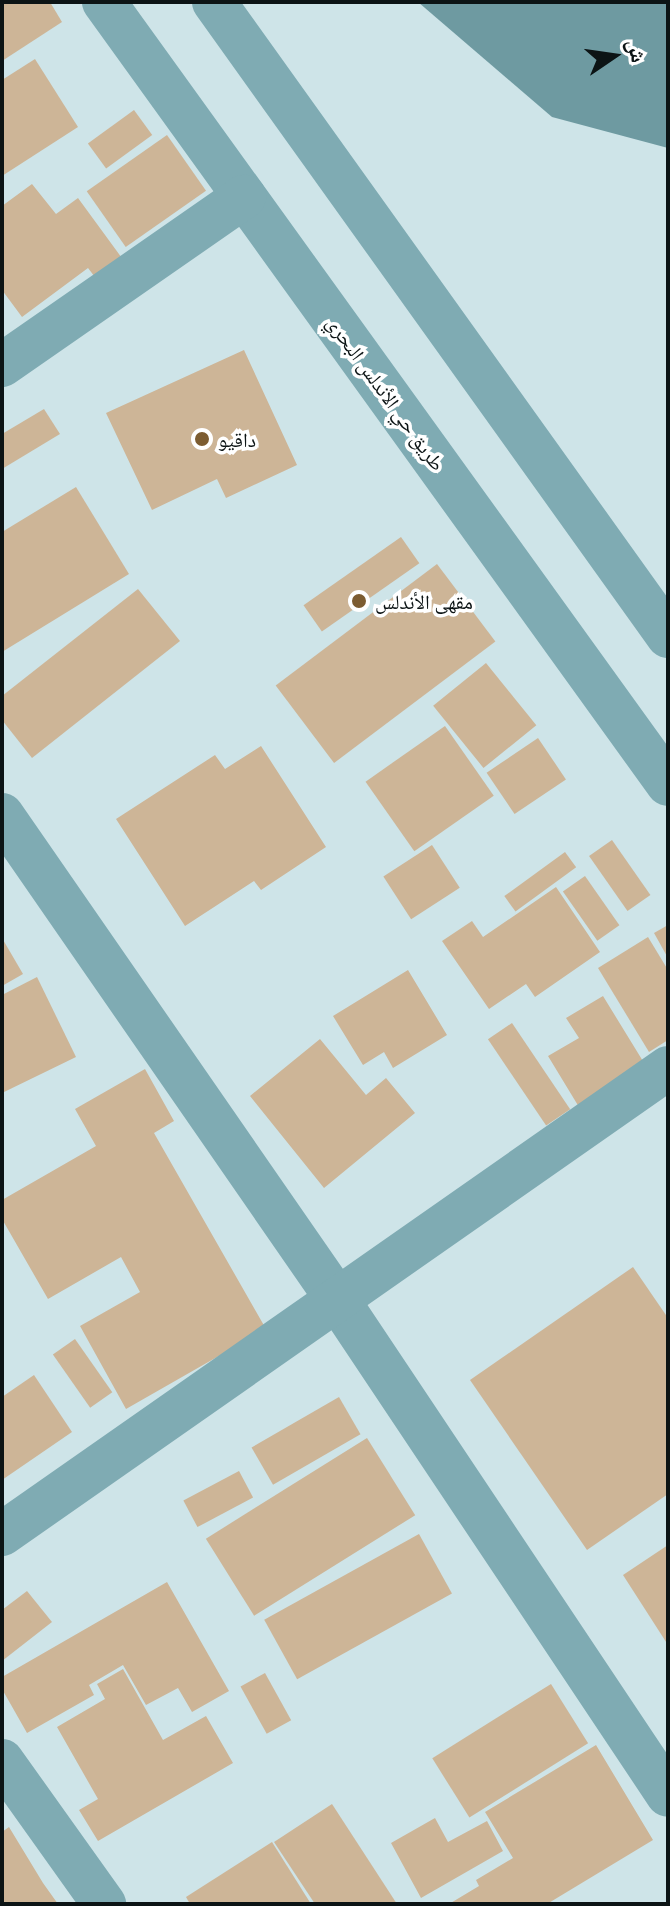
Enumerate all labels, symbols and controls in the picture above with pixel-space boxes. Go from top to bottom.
north arrow [574,16,654,96]
text: ش [621,36,655,65]
street label: طريق حي الأندلس البحري [322,311,450,475]
place label: داقيو [218,427,256,451]
marker: داقيو [193,430,211,448]
place label: مقهى الأندلس [375,589,473,613]
marker: مقهى الأندلس [350,592,368,610]

